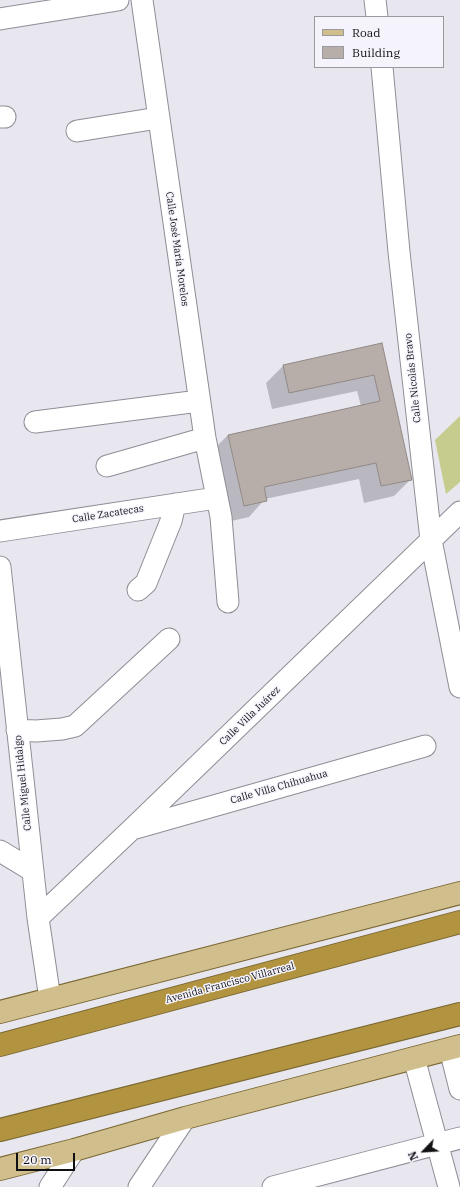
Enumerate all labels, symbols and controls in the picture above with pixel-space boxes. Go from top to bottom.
legend [314,16,444,68]
text: Road [352,25,381,40]
text: Building [352,45,400,60]
street label: Calle José María Morelos [163,191,191,307]
street label: Calle Nicolás Bravo [402,333,424,423]
street label: Calle Zacatecas [71,502,145,526]
street label: Calle Villa Juárez [217,684,283,748]
street label: Calle Miguel Hidalgo [12,734,34,832]
street label: Calle Villa Chihuahua [229,767,329,807]
street label: Avenida Francisco Villarreal [164,960,296,1006]
north arrow [404,1131,444,1171]
scale bar [18,1145,77,1171]
text: N [405,1149,421,1163]
text: 20 m [23,1152,52,1167]

